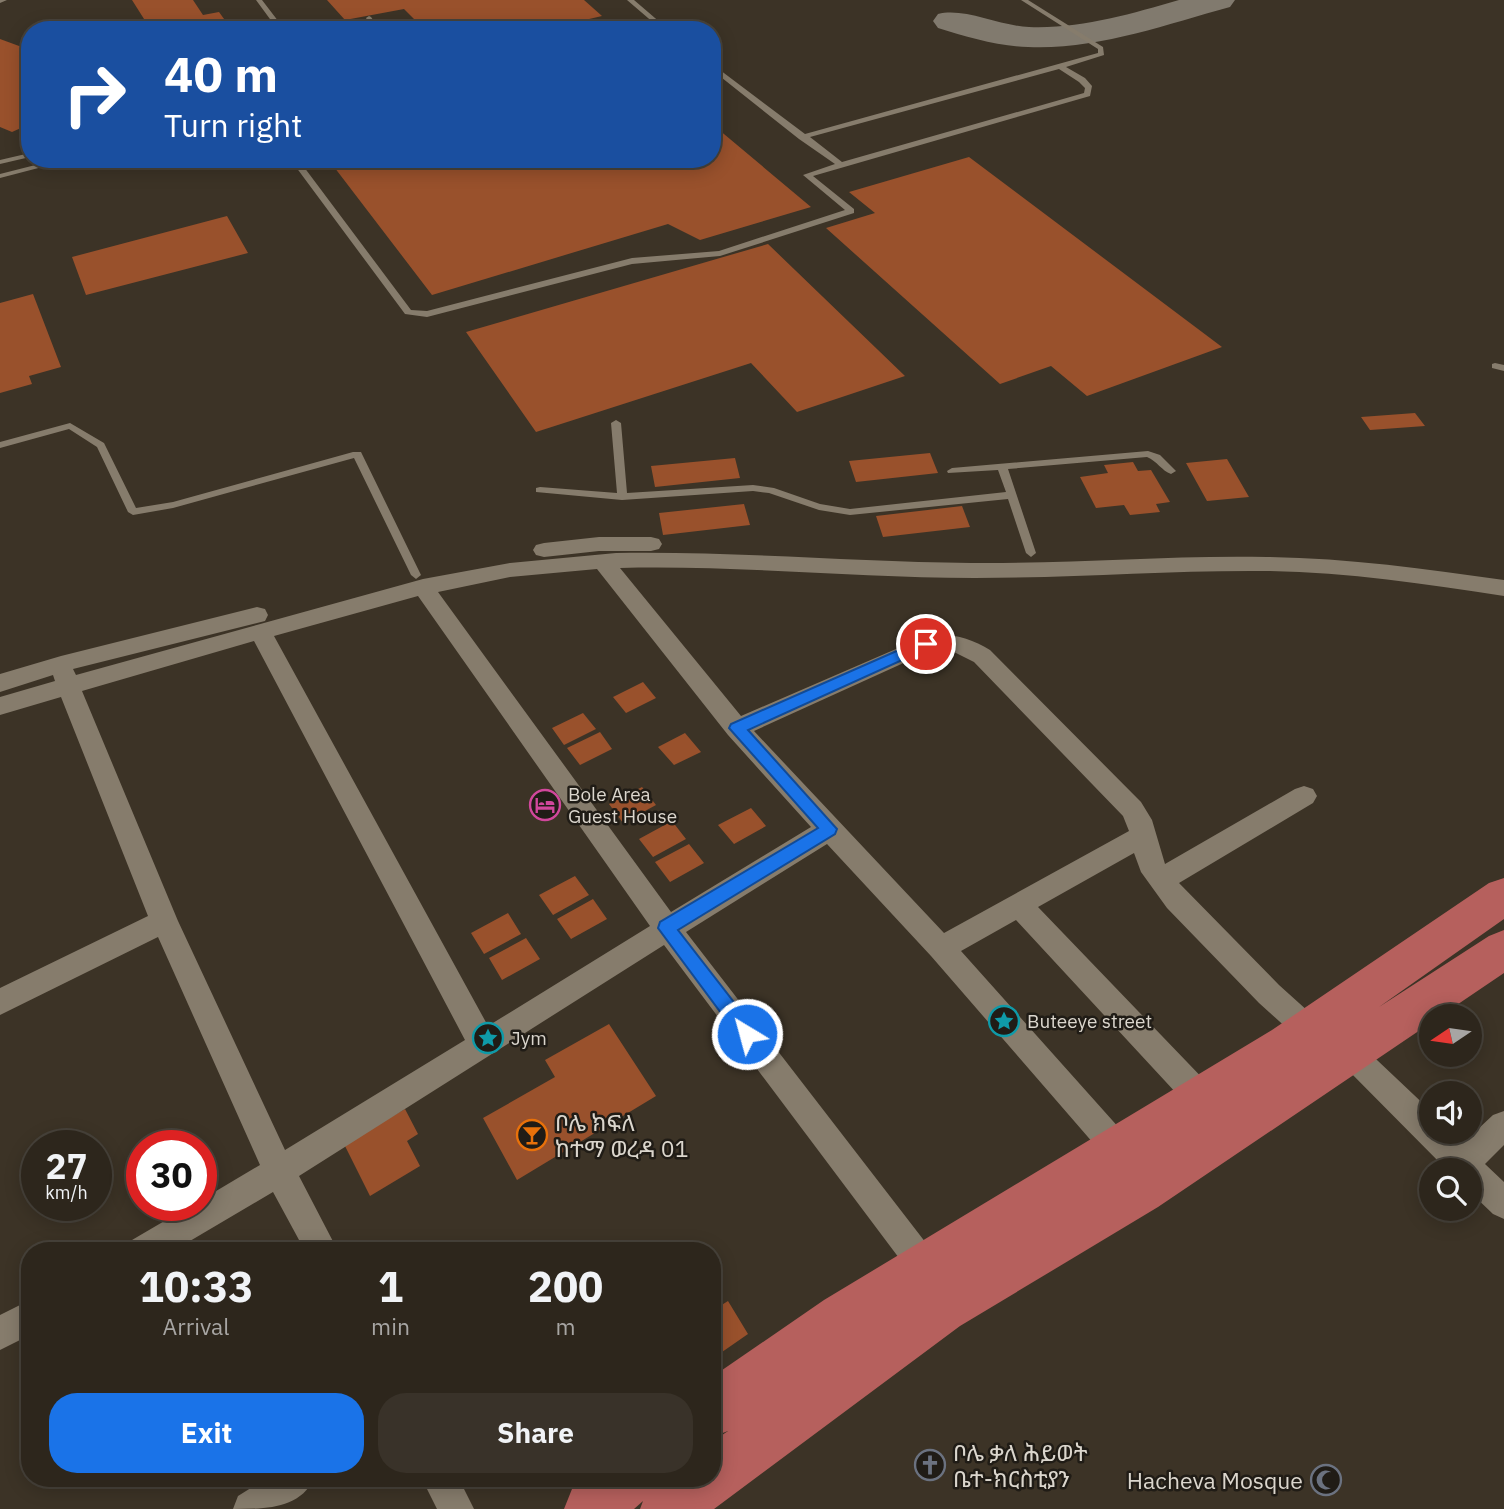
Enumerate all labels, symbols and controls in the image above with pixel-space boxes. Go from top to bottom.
text: 40 m [164,42,278,105]
icon: right [49,49,140,140]
text: Turn right [164,104,302,146]
pin [896,614,956,674]
icon: arrive [907,625,945,663]
place label: Bole Area Guest House [568,782,677,828]
hotel icon: Bole Area Guest House [528,788,562,822]
position arrow [710,997,784,1071]
place icon: Buteeye street [987,1004,1021,1038]
north arrow [1419,1004,1482,1068]
map controls [1419,1004,1482,1221]
place label: Buteeye street [1027,1009,1152,1033]
place icon: Jym [471,1021,505,1055]
place label: Jym [511,1026,547,1050]
button: sound [1419,1081,1482,1144]
place label: ቦሌ ክፍለ ከተማ ወረዳ 01 [555,1107,688,1163]
bar icon: ቦሌ ክፍለ ከተማ ወረዳ 01 [515,1118,549,1152]
speed limit sign: 30 [126,1130,217,1221]
text: 27 [45,1143,88,1189]
button: search [1419,1158,1482,1221]
text: km/h [45,1181,88,1204]
text: 10:33 [139,1259,253,1314]
text: 1 [378,1259,403,1314]
text: 200 [528,1259,603,1314]
text: Arrival [163,1311,230,1341]
text: min [371,1311,410,1341]
text: m [555,1311,576,1341]
button: Exit [49,1393,364,1473]
button: Share [378,1393,693,1473]
place label: ቦሌ ቃለ ሕይወት ቤተ-ክርስቲያን [953,1437,1088,1493]
church icon: ቦሌ ቃለ ሕይወት ቤተ-ክርስቲያን [913,1448,947,1482]
mosque icon: Hacheva Mosque [1309,1463,1343,1497]
place label: Hacheva Mosque [1127,1465,1303,1495]

